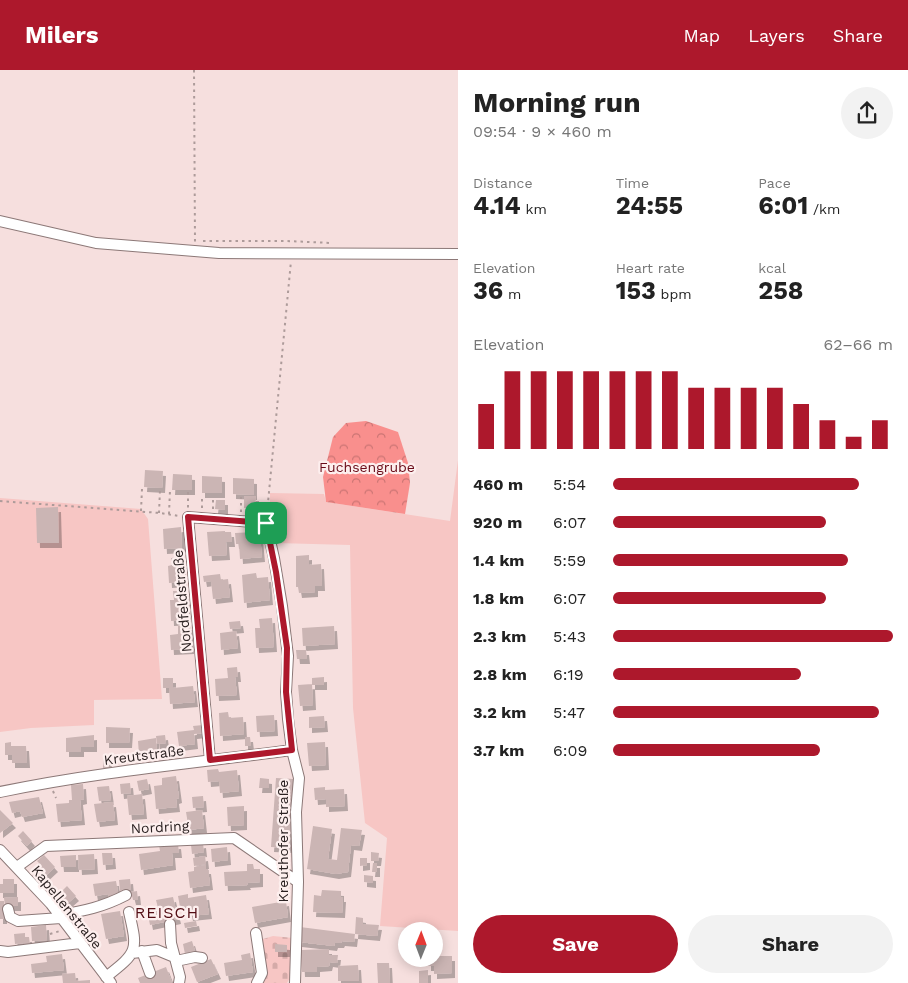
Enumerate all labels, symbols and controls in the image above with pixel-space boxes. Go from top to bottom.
text: Milers [25,21,98,49]
text: Map [683,25,720,46]
text: Layers [748,25,805,46]
text: Share [833,25,883,46]
text: Morning run [473,86,641,119]
button: share [841,87,893,139]
text: 09:54 · 9 × 460 m [473,122,612,141]
text: Distance [473,175,533,191]
text: Time [616,175,649,191]
text: Pace [758,175,791,191]
text: 4.14 [473,191,521,220]
text: 24:55 [616,191,683,220]
text: 6:01 [758,191,808,220]
text: km [521,201,547,217]
text: /km [808,201,840,217]
text: Elevation [473,260,536,276]
text: Heart rate [616,260,685,276]
text: kcal [758,260,786,276]
text: 36 [473,276,503,305]
text: 153 [616,276,656,305]
text: 258 [758,276,803,305]
text: m [503,286,521,302]
text: bpm [656,286,692,302]
text: Elevation [473,335,544,354]
text: 62–66 m [823,335,893,354]
park label: Fuchsengrube [319,459,415,475]
text: 460 m [473,475,523,494]
text: 5:54 [553,475,586,494]
pin [245,502,287,544]
icon: arrive [252,509,280,537]
text: 920 m [473,513,522,532]
text: 6:07 [553,513,586,532]
street label: Nordfeldstraße [170,549,194,653]
text: 1.4 km [473,551,524,570]
text: 5:59 [553,551,586,570]
text: 1.8 km [473,589,524,608]
text: 6:07 [553,589,586,608]
text: 2.3 km [473,627,526,646]
text: 5:43 [553,627,586,646]
text: 2.8 km [473,665,527,684]
text: 6:19 [553,665,584,684]
text: 3.2 km [473,703,526,722]
text: 5:47 [553,703,585,722]
text: 3.7 km [473,741,524,760]
text: 6:09 [553,741,587,760]
street label: Kreutstraße [103,742,185,768]
street label: Kreuthofer Straße [275,780,291,902]
street label: Nordring [130,817,190,837]
street label: Kapellenstraße [29,862,105,952]
district label: REISCH [135,903,199,922]
button: Save [473,915,678,973]
button: Share [688,915,893,973]
north arrow [398,922,442,968]
map controls [398,922,443,967]

